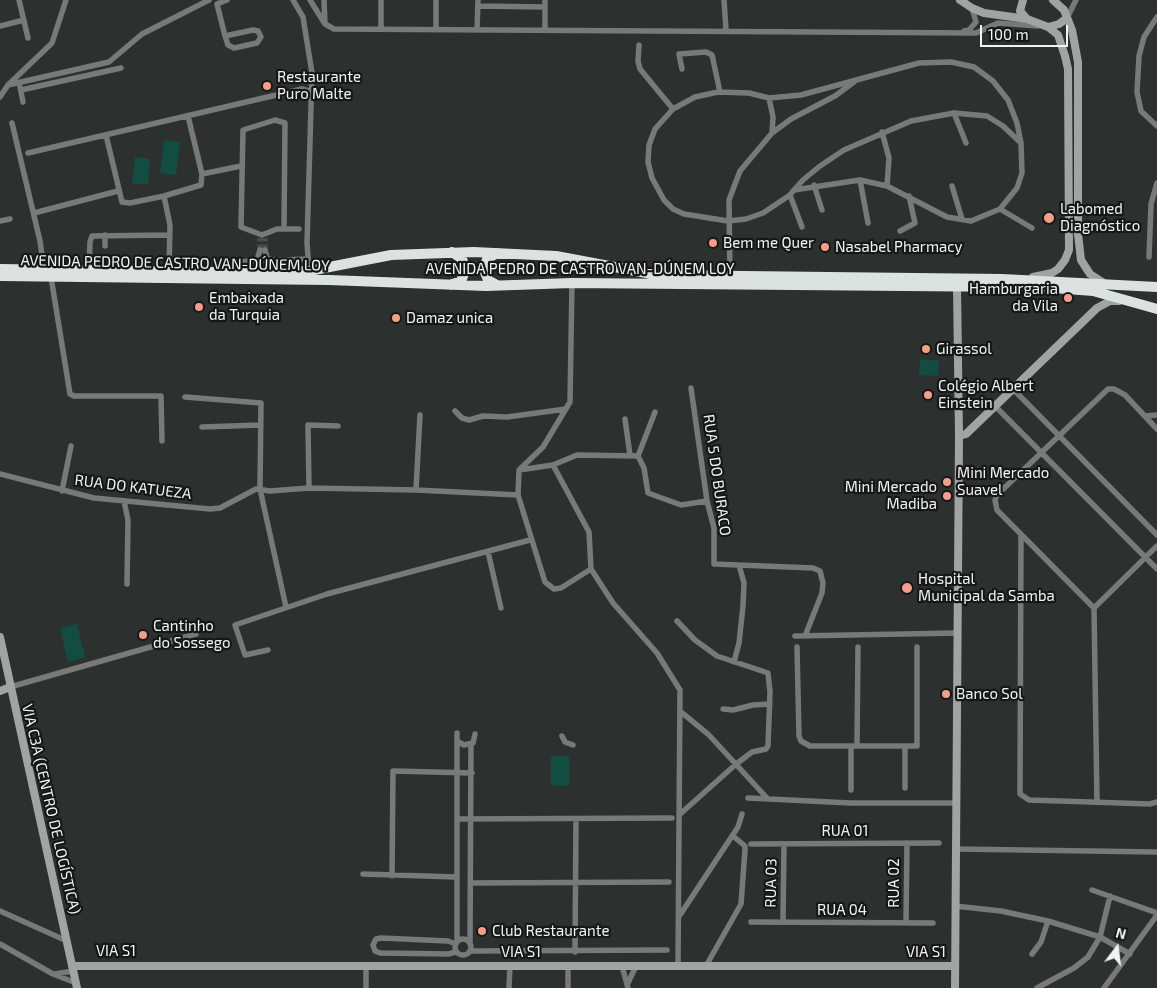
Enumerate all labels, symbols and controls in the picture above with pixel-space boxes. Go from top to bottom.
scale bar [982,15,1070,47]
text: 100 m [988,25,1029,43]
place label: Restaurante Puro Malte [277,68,361,103]
marker: Restaurante Puro Malte [261,80,273,92]
place label: Labomed Diagnóstico [1060,200,1140,235]
marker: Labomed Diagnóstico [1042,211,1056,225]
place label: Bem me Quer [723,234,814,252]
marker: Bem me Quer [707,237,719,249]
place label: Nasabel Pharmacy [835,238,963,256]
marker: Nasabel Pharmacy [819,241,831,253]
street label: AVENIDA PEDRO DE CASTRO VAN-DÚNEM LOY [20,251,330,275]
street label: AVENIDA PEDRO DE CASTRO VAN-DÚNEM LOY [425,260,735,278]
place label: Hamburgaria da Vila [969,280,1058,315]
place label: Embaixada da Turquia [209,289,284,324]
marker: Hamburgaria da Vila [1062,292,1074,304]
marker: Embaixada da Turquia [193,301,205,313]
place label: Damaz unica [406,309,493,327]
marker: Damaz unica [390,312,402,324]
place label: Girassol [936,340,992,358]
marker: Girassol [920,343,932,355]
place label: Colégio Albert Einstein [938,377,1034,412]
marker: Colégio Albert Einstein [922,389,934,401]
street label: RUA 5 DO BURACO [700,413,734,537]
place label: Mini Mercado Suavel [957,464,1049,499]
street label: RUA DO KATUEZA [74,471,192,503]
marker: Mini Mercado Suavel [941,476,953,488]
place label: Mini Mercado Madiba [845,478,937,513]
marker: Mini Mercado Madiba [941,490,953,502]
place label: Hospital Municipal da Samba [918,570,1055,605]
marker: Hospital Municipal da Samba [900,581,914,595]
place label: Cantinho do Sossego [153,617,231,652]
marker: Cantinho do Sossego [137,629,149,641]
place label: Banco Sol [956,685,1023,703]
marker: Banco Sol [940,688,952,700]
street label: VIA C3A (CENTRO DE LOGÍSTICA) [18,702,84,916]
street label: RUA 01 [822,822,868,840]
street label: RUA 03 [762,858,780,908]
street label: RUA 02 [885,858,903,908]
street label: RUA 04 [817,901,867,919]
place label: Club Restaurante [492,922,610,940]
north arrow [1092,923,1142,973]
text: N [1114,924,1128,943]
marker: Club Restaurante [476,925,488,937]
street label: VIA S1 [96,942,136,960]
street label: VIA S1 [501,943,541,961]
street label: VIA S1 [906,943,946,961]

